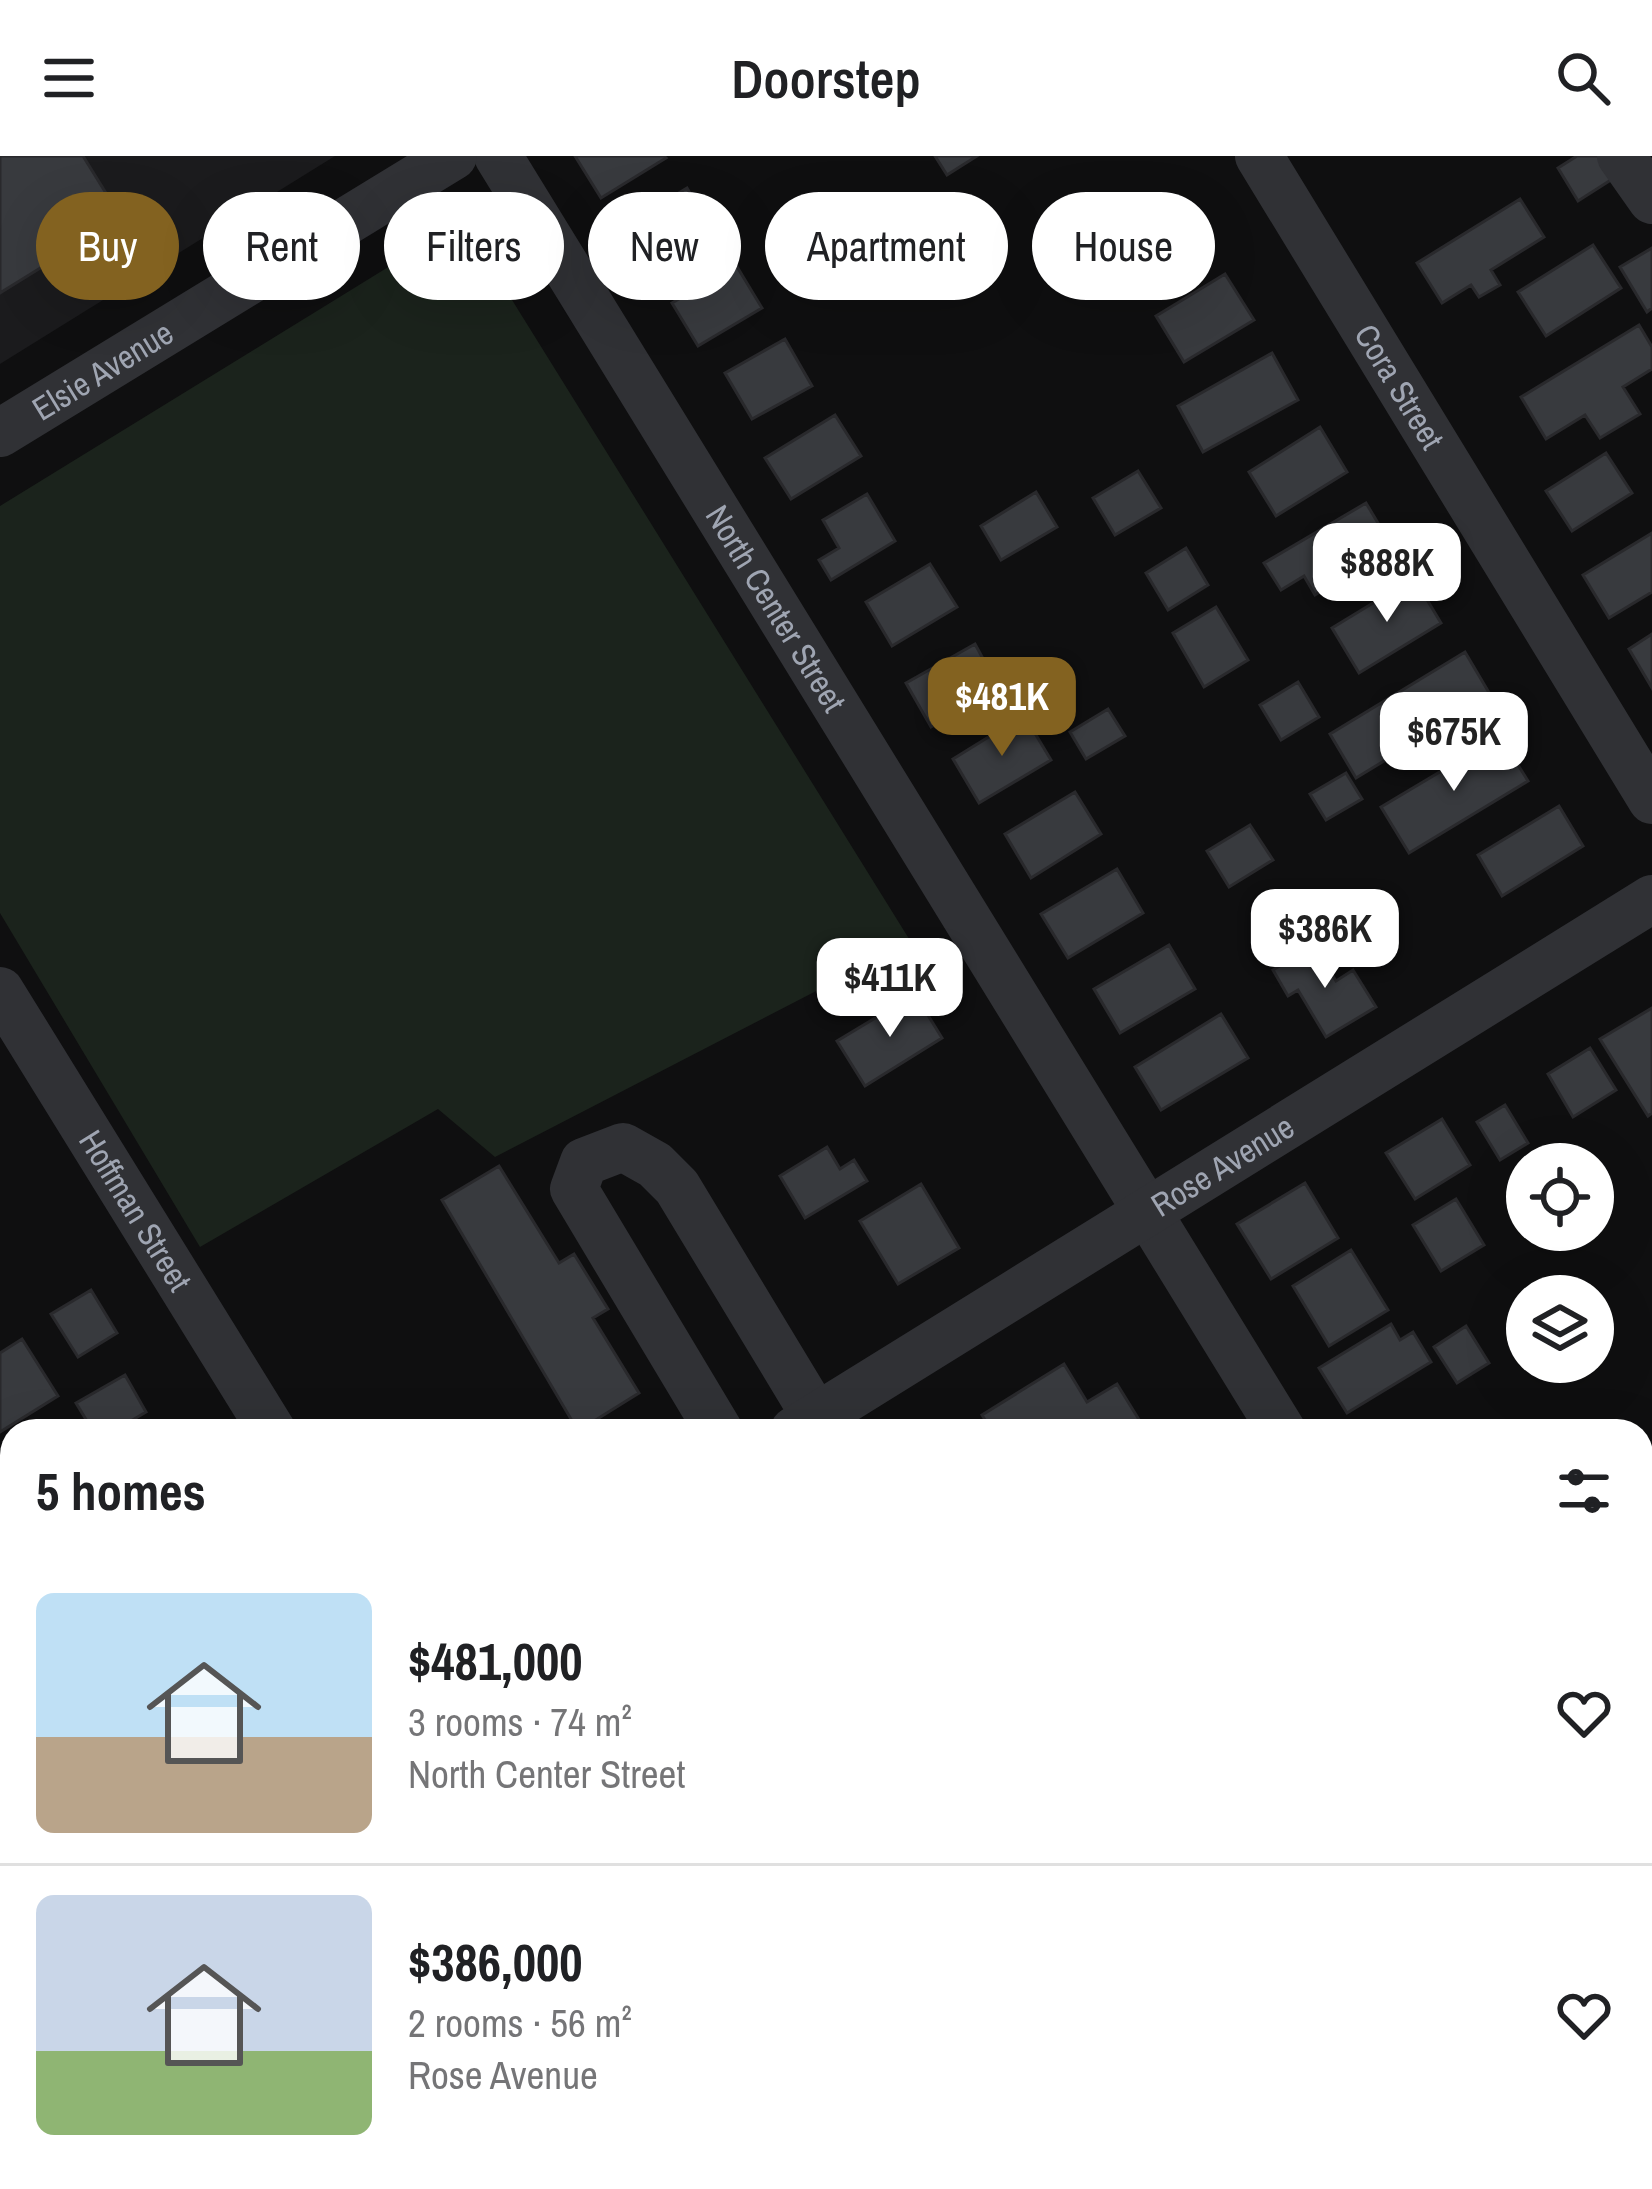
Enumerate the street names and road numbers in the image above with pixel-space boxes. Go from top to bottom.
street label: Elsie Avenue [24,311,181,430]
street label: Cora Street [1345,316,1454,457]
street label: North Center Street [696,497,856,720]
street label: Rose Avenue [1142,1104,1302,1226]
street label: Hoffman Street [69,1122,202,1299]

